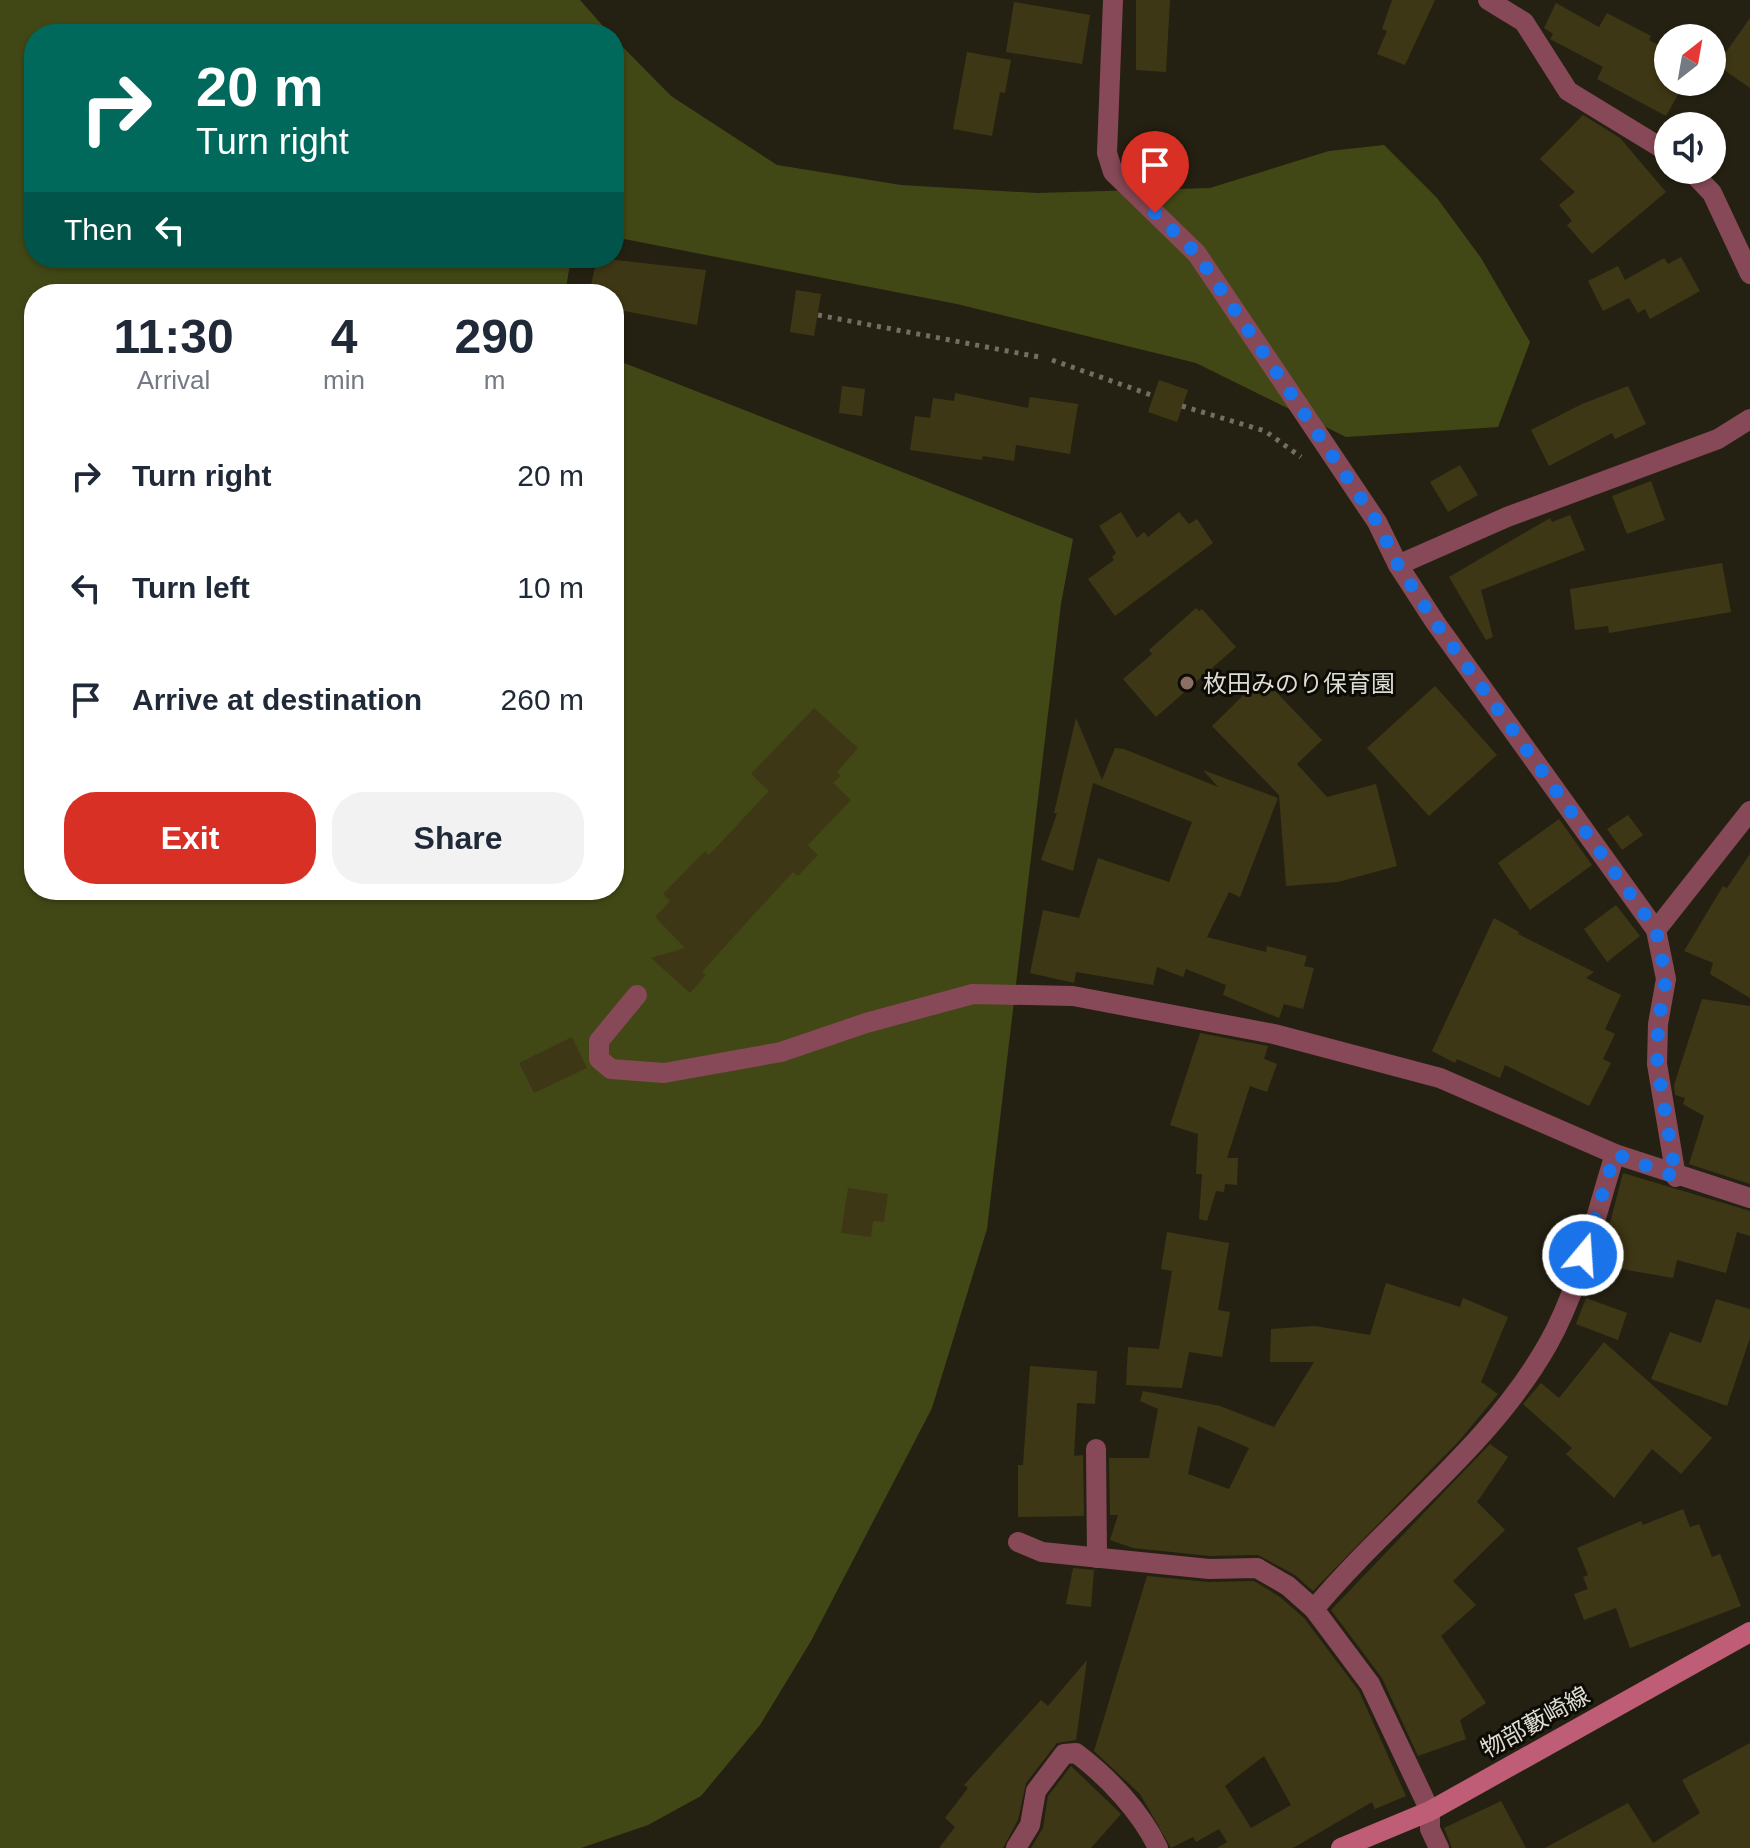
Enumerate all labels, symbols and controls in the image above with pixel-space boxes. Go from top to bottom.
north arrow [1654,24,1726,96]
map controls [1654,24,1726,184]
text: 20 m [196,55,324,118]
icon: right [64,56,168,160]
button: sound [1654,112,1726,184]
text: Turn right [196,121,349,162]
pin [1121,131,1189,213]
icon: arrive [1133,143,1177,187]
icon: left [148,208,192,252]
text: Then [64,213,132,246]
text: 11:30 [113,310,234,363]
text: 4 [331,310,357,363]
text: 290 [454,310,535,363]
text: Arrival [137,365,210,395]
text: min [323,365,365,395]
text: m [484,365,505,395]
icon: right [64,454,108,498]
text: Turn right [132,459,271,492]
text: 20 m [517,459,584,492]
icon: left [64,566,108,610]
text: Turn left [132,571,250,604]
text: 10 m [517,571,584,604]
place label: 枚田みのり保育園 [1203,670,1395,697]
marker: 枚田みのり保育園 [1178,674,1196,692]
icon: arrive [64,678,108,722]
text: Arrive at destination [132,683,422,716]
text: 260 m [501,683,584,716]
button: Exit [64,792,316,884]
button: Share [332,792,584,884]
position arrow [1541,1213,1625,1297]
street label: 物部藪崎線 [1476,1681,1594,1763]

